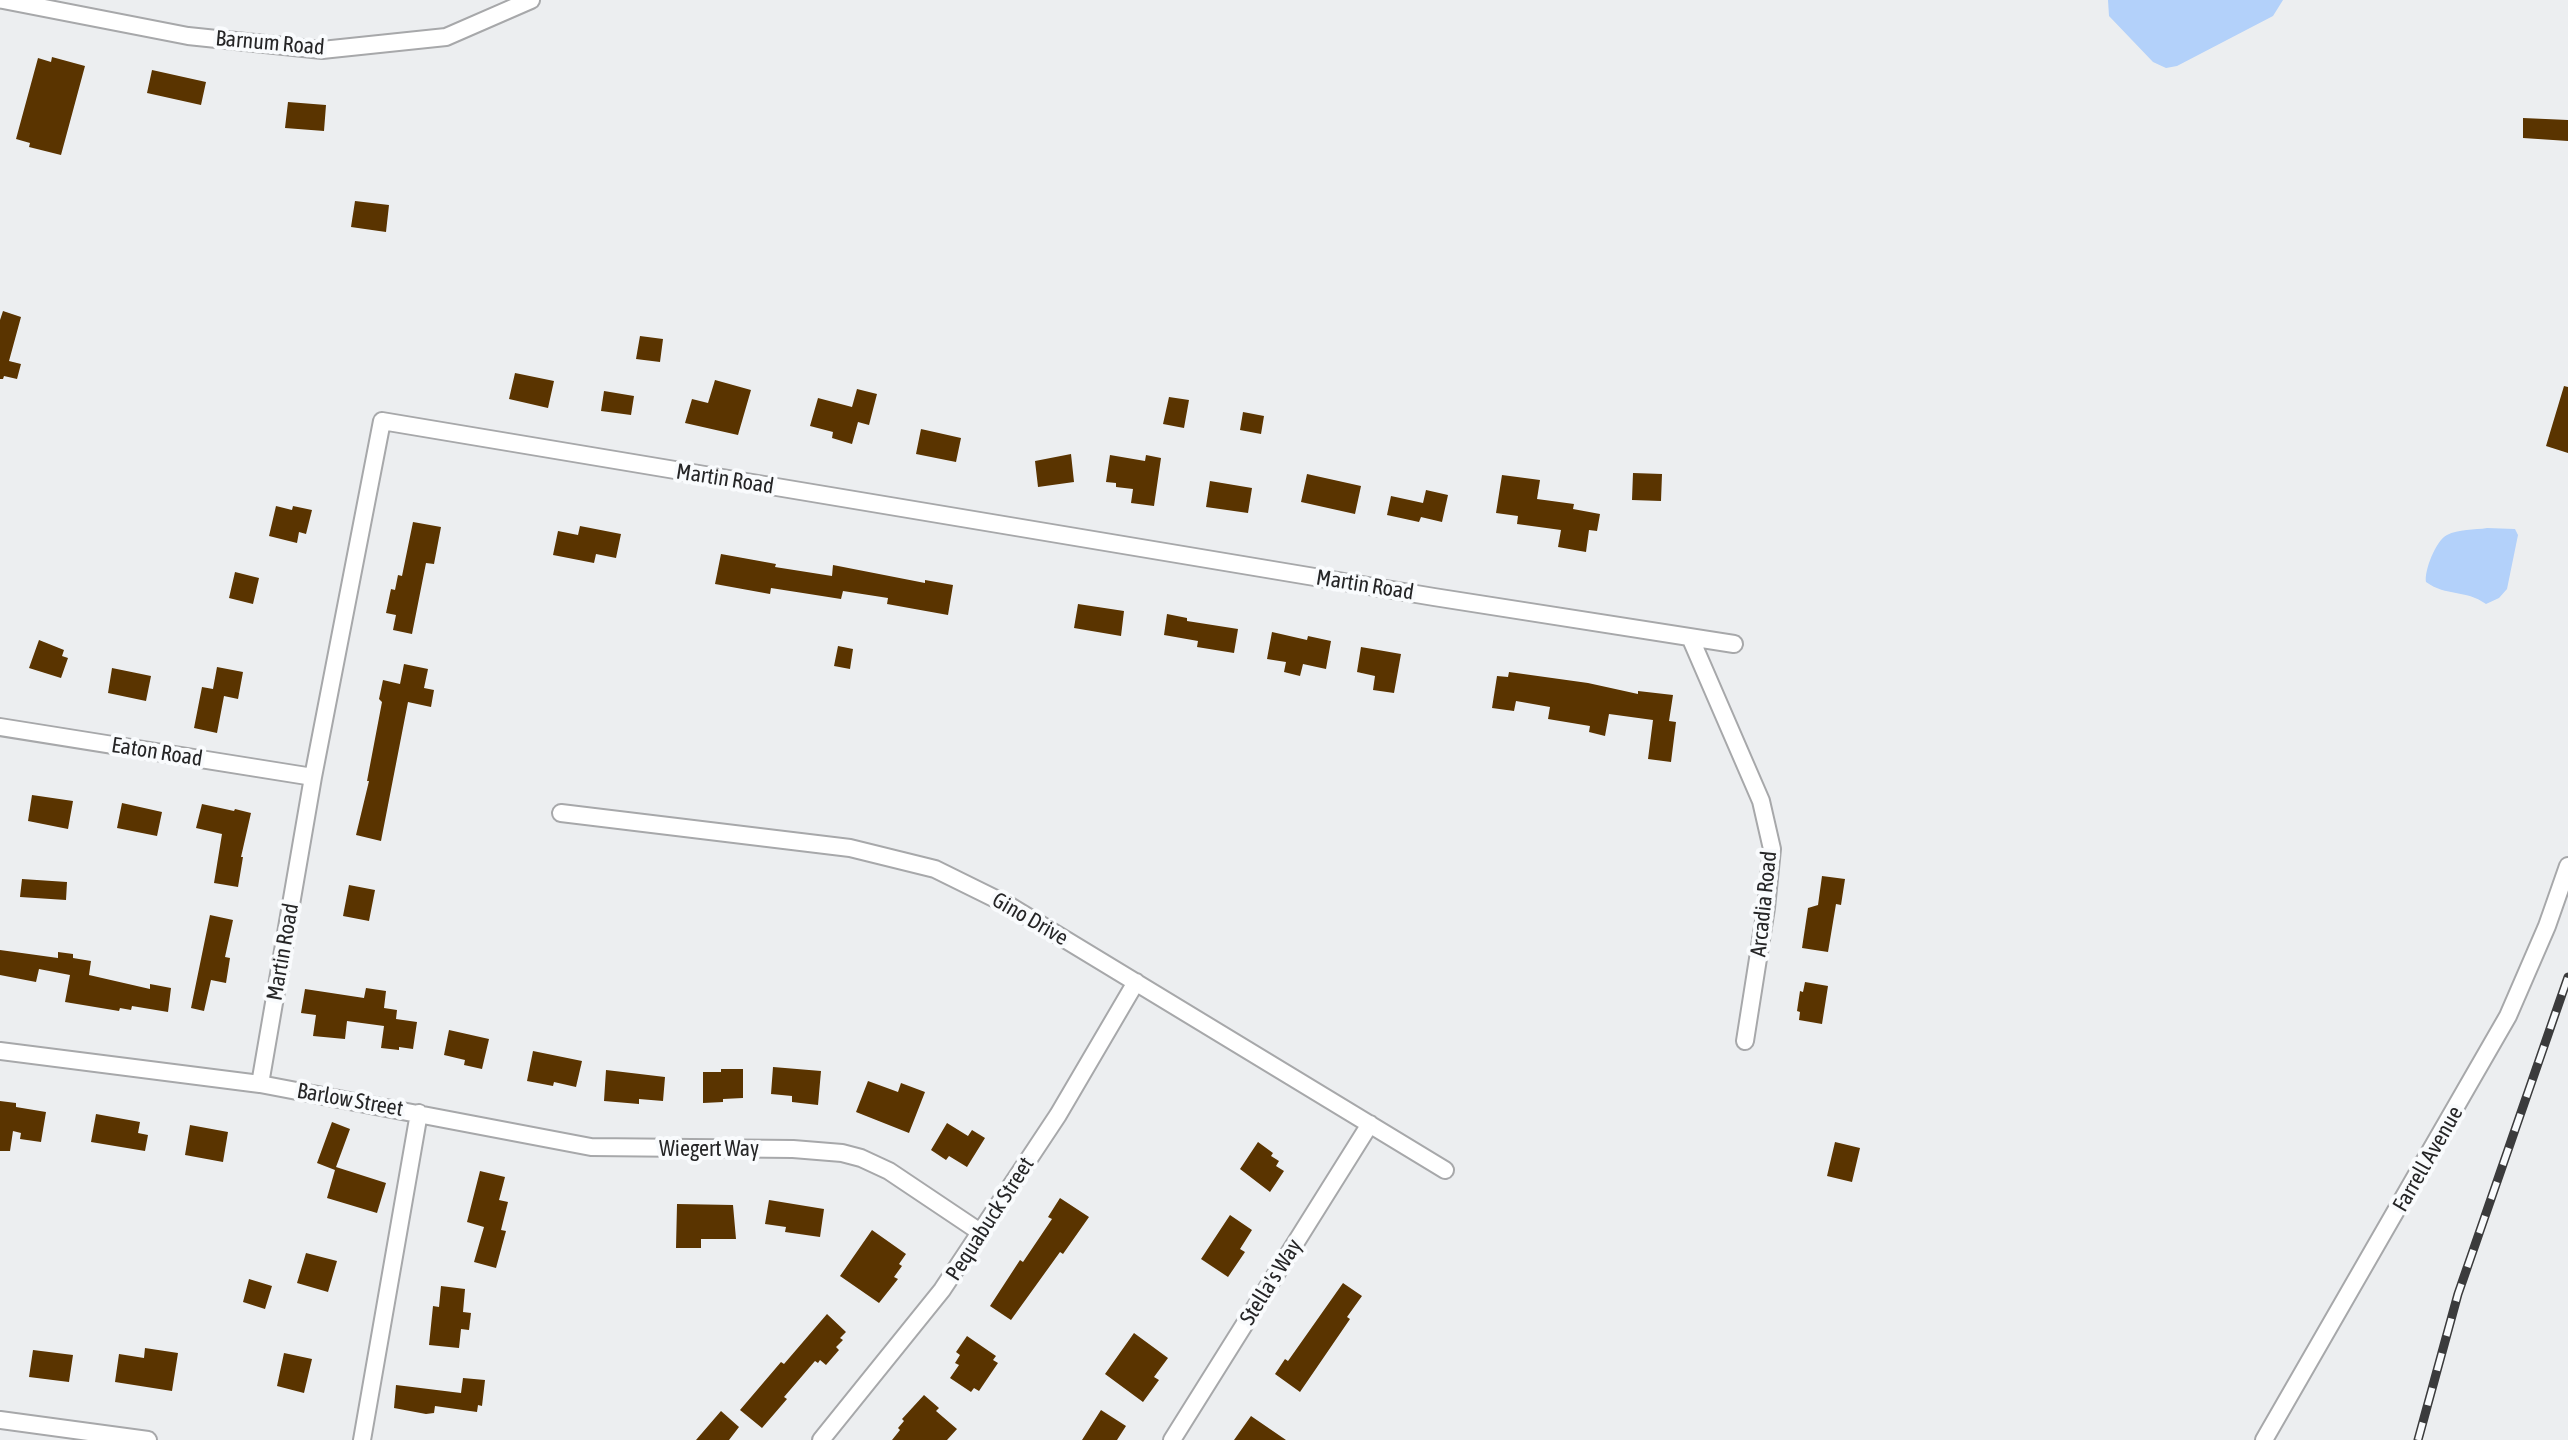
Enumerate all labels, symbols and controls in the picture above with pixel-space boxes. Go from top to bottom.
street label: Barnum Road [214,25,326,61]
street label: Martin Road [674,458,776,500]
street label: Martin Road [1314,564,1416,606]
street label: Eaton Road [110,732,204,772]
street label: Arcadia Road [1745,850,1783,958]
street label: Gino Drive [987,887,1073,951]
street label: Martin Road [261,901,305,1003]
street label: Barlow Street [295,1078,405,1122]
street label: Farrell Avenue [2387,1102,2469,1216]
street label: Wiegert Way [659,1136,759,1162]
street label: Pequabuck Street [940,1152,1040,1286]
street label: Stella's Way [1234,1234,1308,1330]

